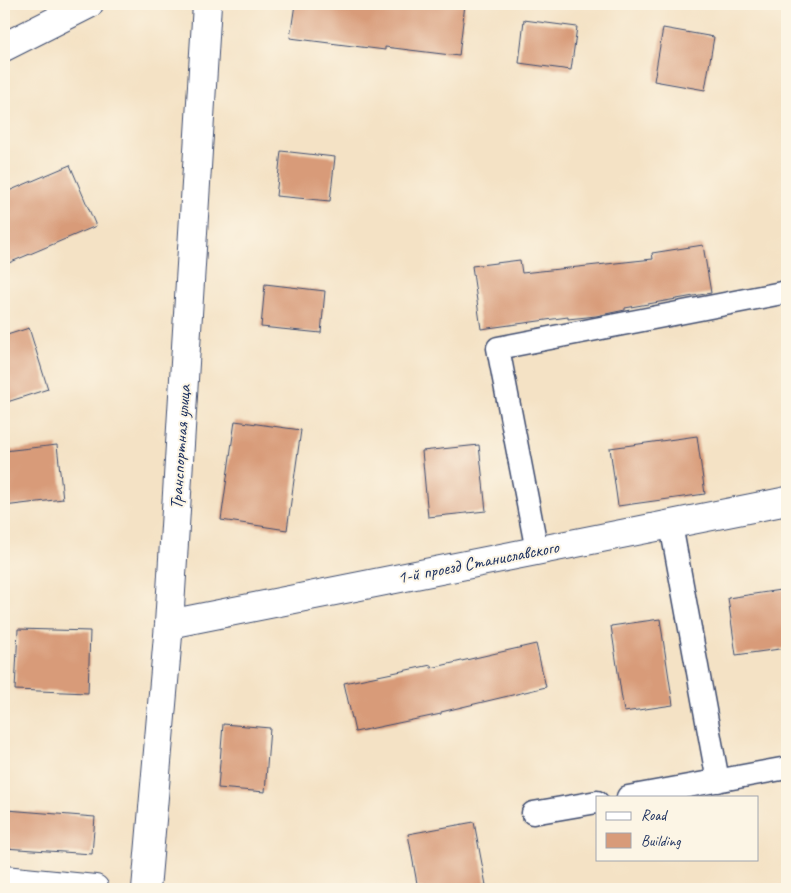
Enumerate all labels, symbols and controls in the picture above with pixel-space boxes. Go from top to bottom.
street label: Транспортная улица [165,383,195,510]
street label: 1-й проезд Станиславского [396,535,562,588]
legend [596,796,758,860]
text: Road [641,806,668,825]
text: Building [641,832,681,851]

